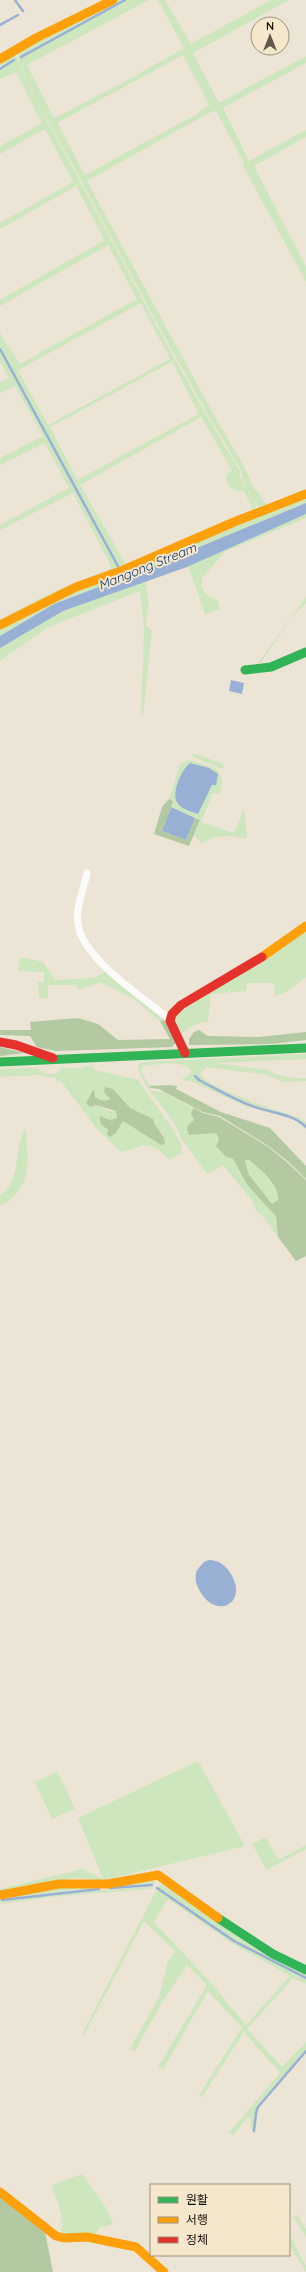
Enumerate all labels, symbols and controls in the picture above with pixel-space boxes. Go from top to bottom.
north arrow [250,16,290,56]
text: N [266,19,274,33]
water label: Mangong Stream [96,539,200,593]
legend [150,2184,290,2256]
text: 원활 [186,2192,208,2207]
text: 서행 [186,2212,208,2227]
text: 정체 [186,2232,208,2247]

